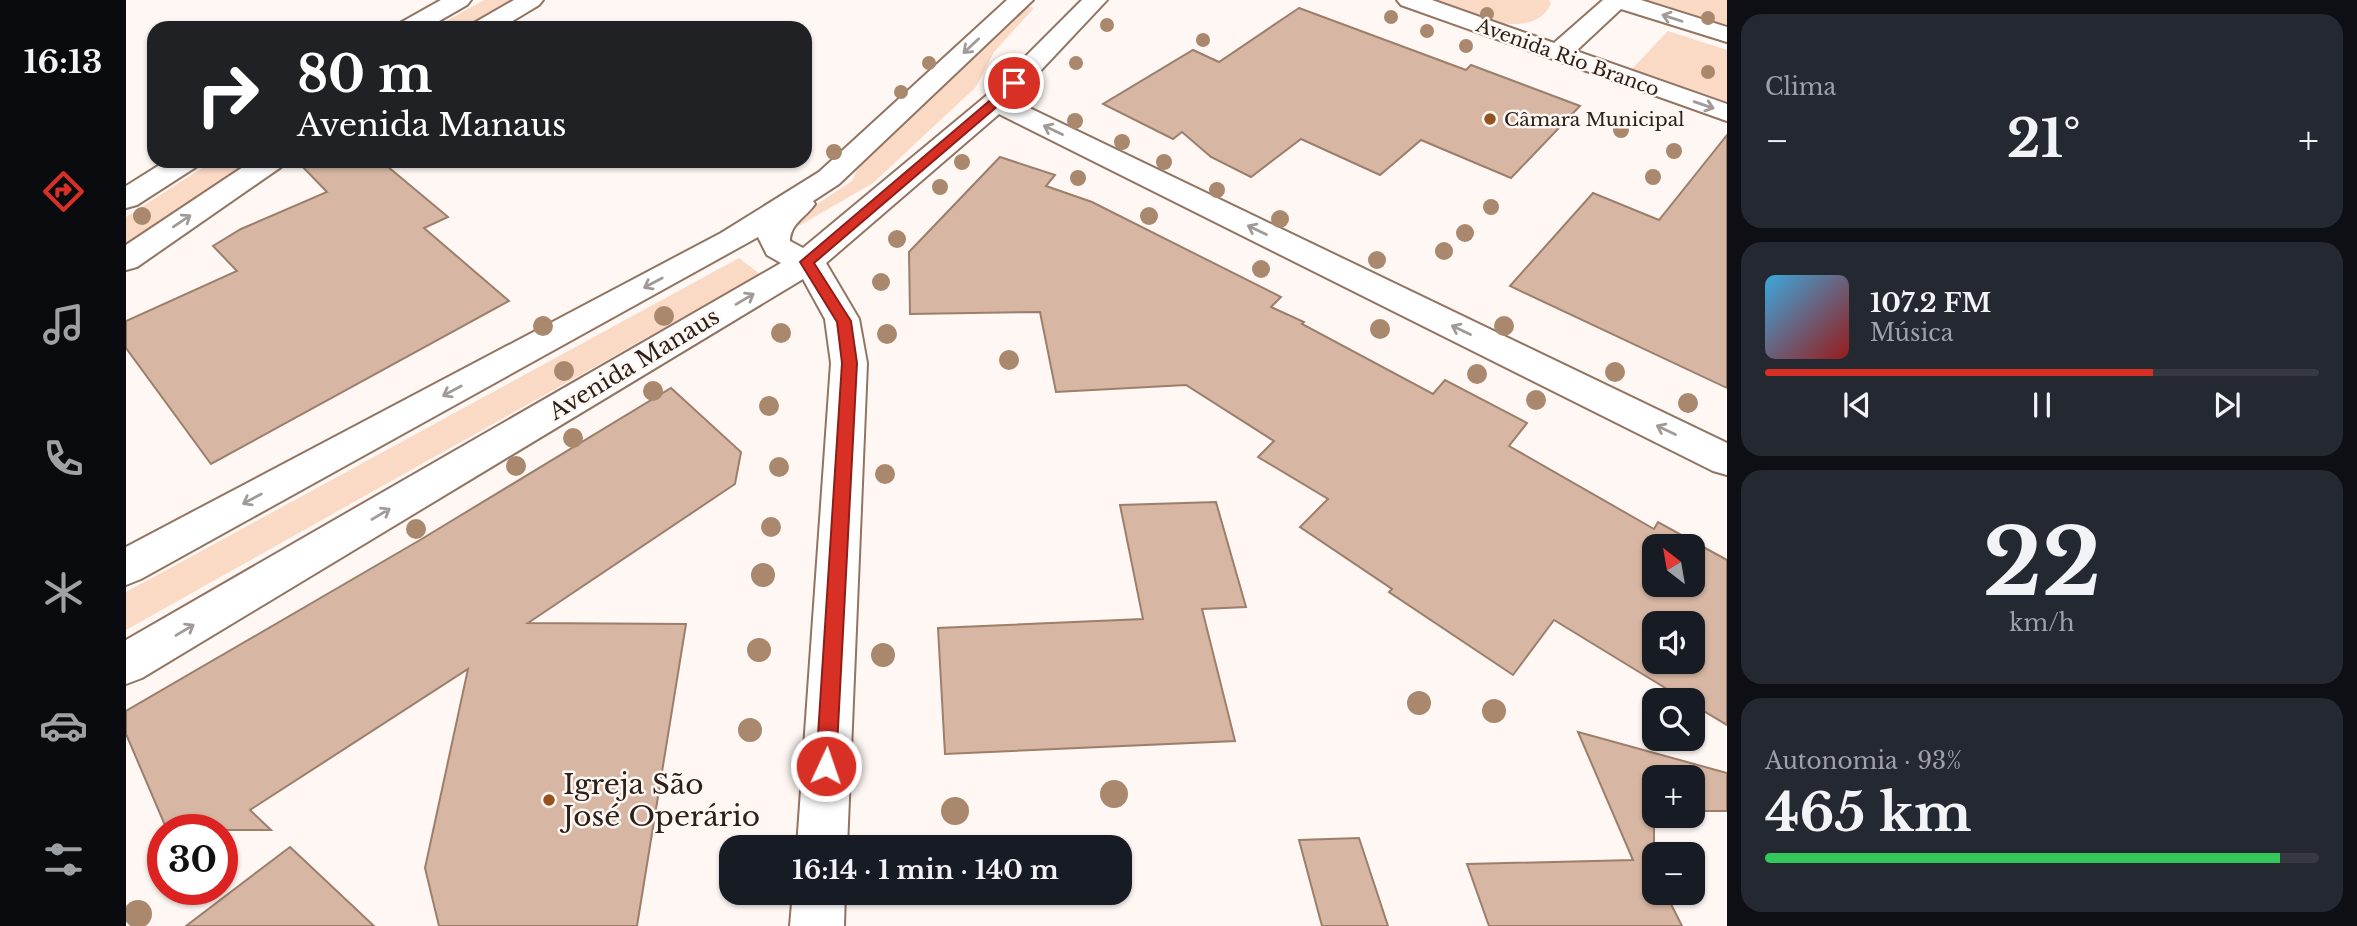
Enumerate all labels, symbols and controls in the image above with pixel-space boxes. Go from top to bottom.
one-way arrow [1661,10,1683,23]
street label: Avenida Rio Branco [1472,13,1662,101]
one-way arrow [963,38,980,55]
text: 16:13 [24,42,102,82]
text: 80 m [297,44,432,105]
icon: right [182,49,273,140]
pin [984,53,1044,113]
icon: arrive [995,64,1033,102]
text: Clima [1765,73,1836,101]
one-way arrow [1693,100,1715,112]
text: Avenida Manaus [297,105,567,145]
text: 21° [2007,107,2081,171]
place label: Câmara Municipal [1504,108,1684,131]
marker: Câmara Municipal [1482,111,1498,127]
text: − [1765,117,1789,164]
text: + [2298,117,2319,164]
one-way arrow [1043,122,1064,136]
icon: directions [39,167,88,216]
one-way arrow [172,214,191,228]
one-way arrow [1247,222,1268,236]
one-way arrow [643,276,663,290]
text: 107.2 FM [1870,287,1991,319]
one-way arrow [735,291,755,305]
icon: music [39,300,88,349]
street label: Avenida Manaus [543,302,724,426]
text: Música [1870,319,1953,347]
one-way arrow [1451,323,1472,336]
one-way arrow [443,384,463,398]
icon: previous [1838,386,1876,424]
icon: pause [2023,386,2061,424]
icon: next [2208,386,2246,424]
one-way arrow [1656,423,1677,436]
icon: phone [39,434,88,483]
one-way arrow [242,493,263,506]
one-way arrow [370,507,390,521]
text: 22 [1983,507,2101,620]
north arrow [1642,534,1704,597]
map controls [1642,534,1705,905]
icon: climate [39,568,88,617]
text: km/h [2009,609,2075,637]
button: sound [1642,611,1705,674]
one-way arrow [174,622,194,636]
button: search [1642,688,1705,751]
icon: car [39,701,88,750]
position arrow [789,729,863,803]
text: Autonomia · 93% [1765,747,1962,775]
button: + [1642,765,1705,828]
place label: Igreja São José Operário [559,767,760,834]
text: 465 km [1765,781,1971,845]
marker: Igreja São José Operário [541,792,557,808]
speed limit sign: 30 [147,814,238,905]
icon: filters [39,835,88,884]
button: − [1642,842,1705,905]
text: 16:14 · 1 min · 140 m [792,854,1059,886]

